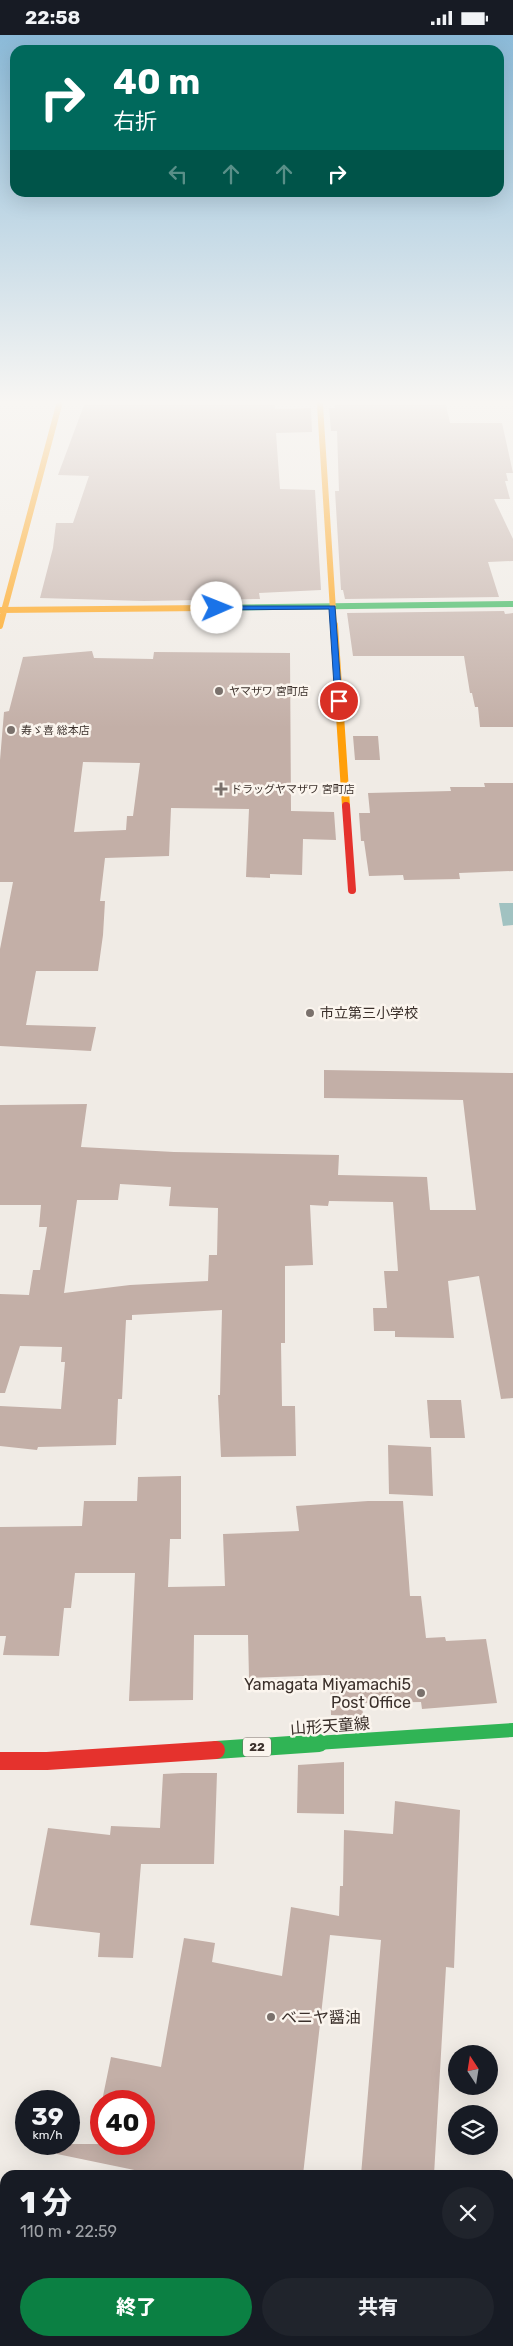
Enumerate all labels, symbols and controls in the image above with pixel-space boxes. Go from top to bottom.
text: 22:58 [25,6,80,29]
text: 40 m [113,61,200,103]
icon: right [30,65,95,130]
text: 右折 [113,108,157,135]
icon: left [164,160,192,188]
icon: ahead [217,160,245,188]
icon: ahead [270,160,298,188]
icon: right [323,160,351,188]
position arrow [190,581,242,633]
pin [318,680,360,722]
marker: ヤマザワ 宮町店 [213,685,225,697]
place label: ヤマザワ 宮町店 [229,685,309,698]
icon: arrive [325,687,353,715]
marker: 寿ゞ喜 総本店 [5,724,17,736]
place label: 寿ゞ喜 総本店 [21,724,90,737]
marker: ドラッグヤマザワ 宮町店 [215,783,227,795]
place label: ドラッグヤマザワ 宮町店 [231,783,355,796]
place label: 市立第三小学校 [320,1005,418,1022]
marker: 市立第三小学校 [304,1007,316,1019]
place label: Yamagata Miyamachi5 Post Office [244,1675,411,1712]
marker: Yamagata Miyamachi5 Post Office [415,1687,427,1699]
street label: 山形天童線 [289,1714,371,1738]
road number: 22 [243,1737,271,1756]
place label: ベニヤ醤油 [281,2008,361,2027]
marker: ベニヤ醤油 [265,2011,277,2023]
north arrow [448,2045,498,2095]
map controls [448,2045,498,2155]
speed limit sign: 40 [90,2090,155,2155]
text: 39 [31,2102,64,2131]
button: layers [448,2105,498,2155]
text: km/h [33,2128,62,2142]
text: 1 分 [20,2185,72,2221]
button: close [442,2187,494,2239]
text: 110 m · 22:59 [20,2222,117,2241]
button: 終了 [20,2278,252,2336]
button: 共有 [262,2278,494,2336]

